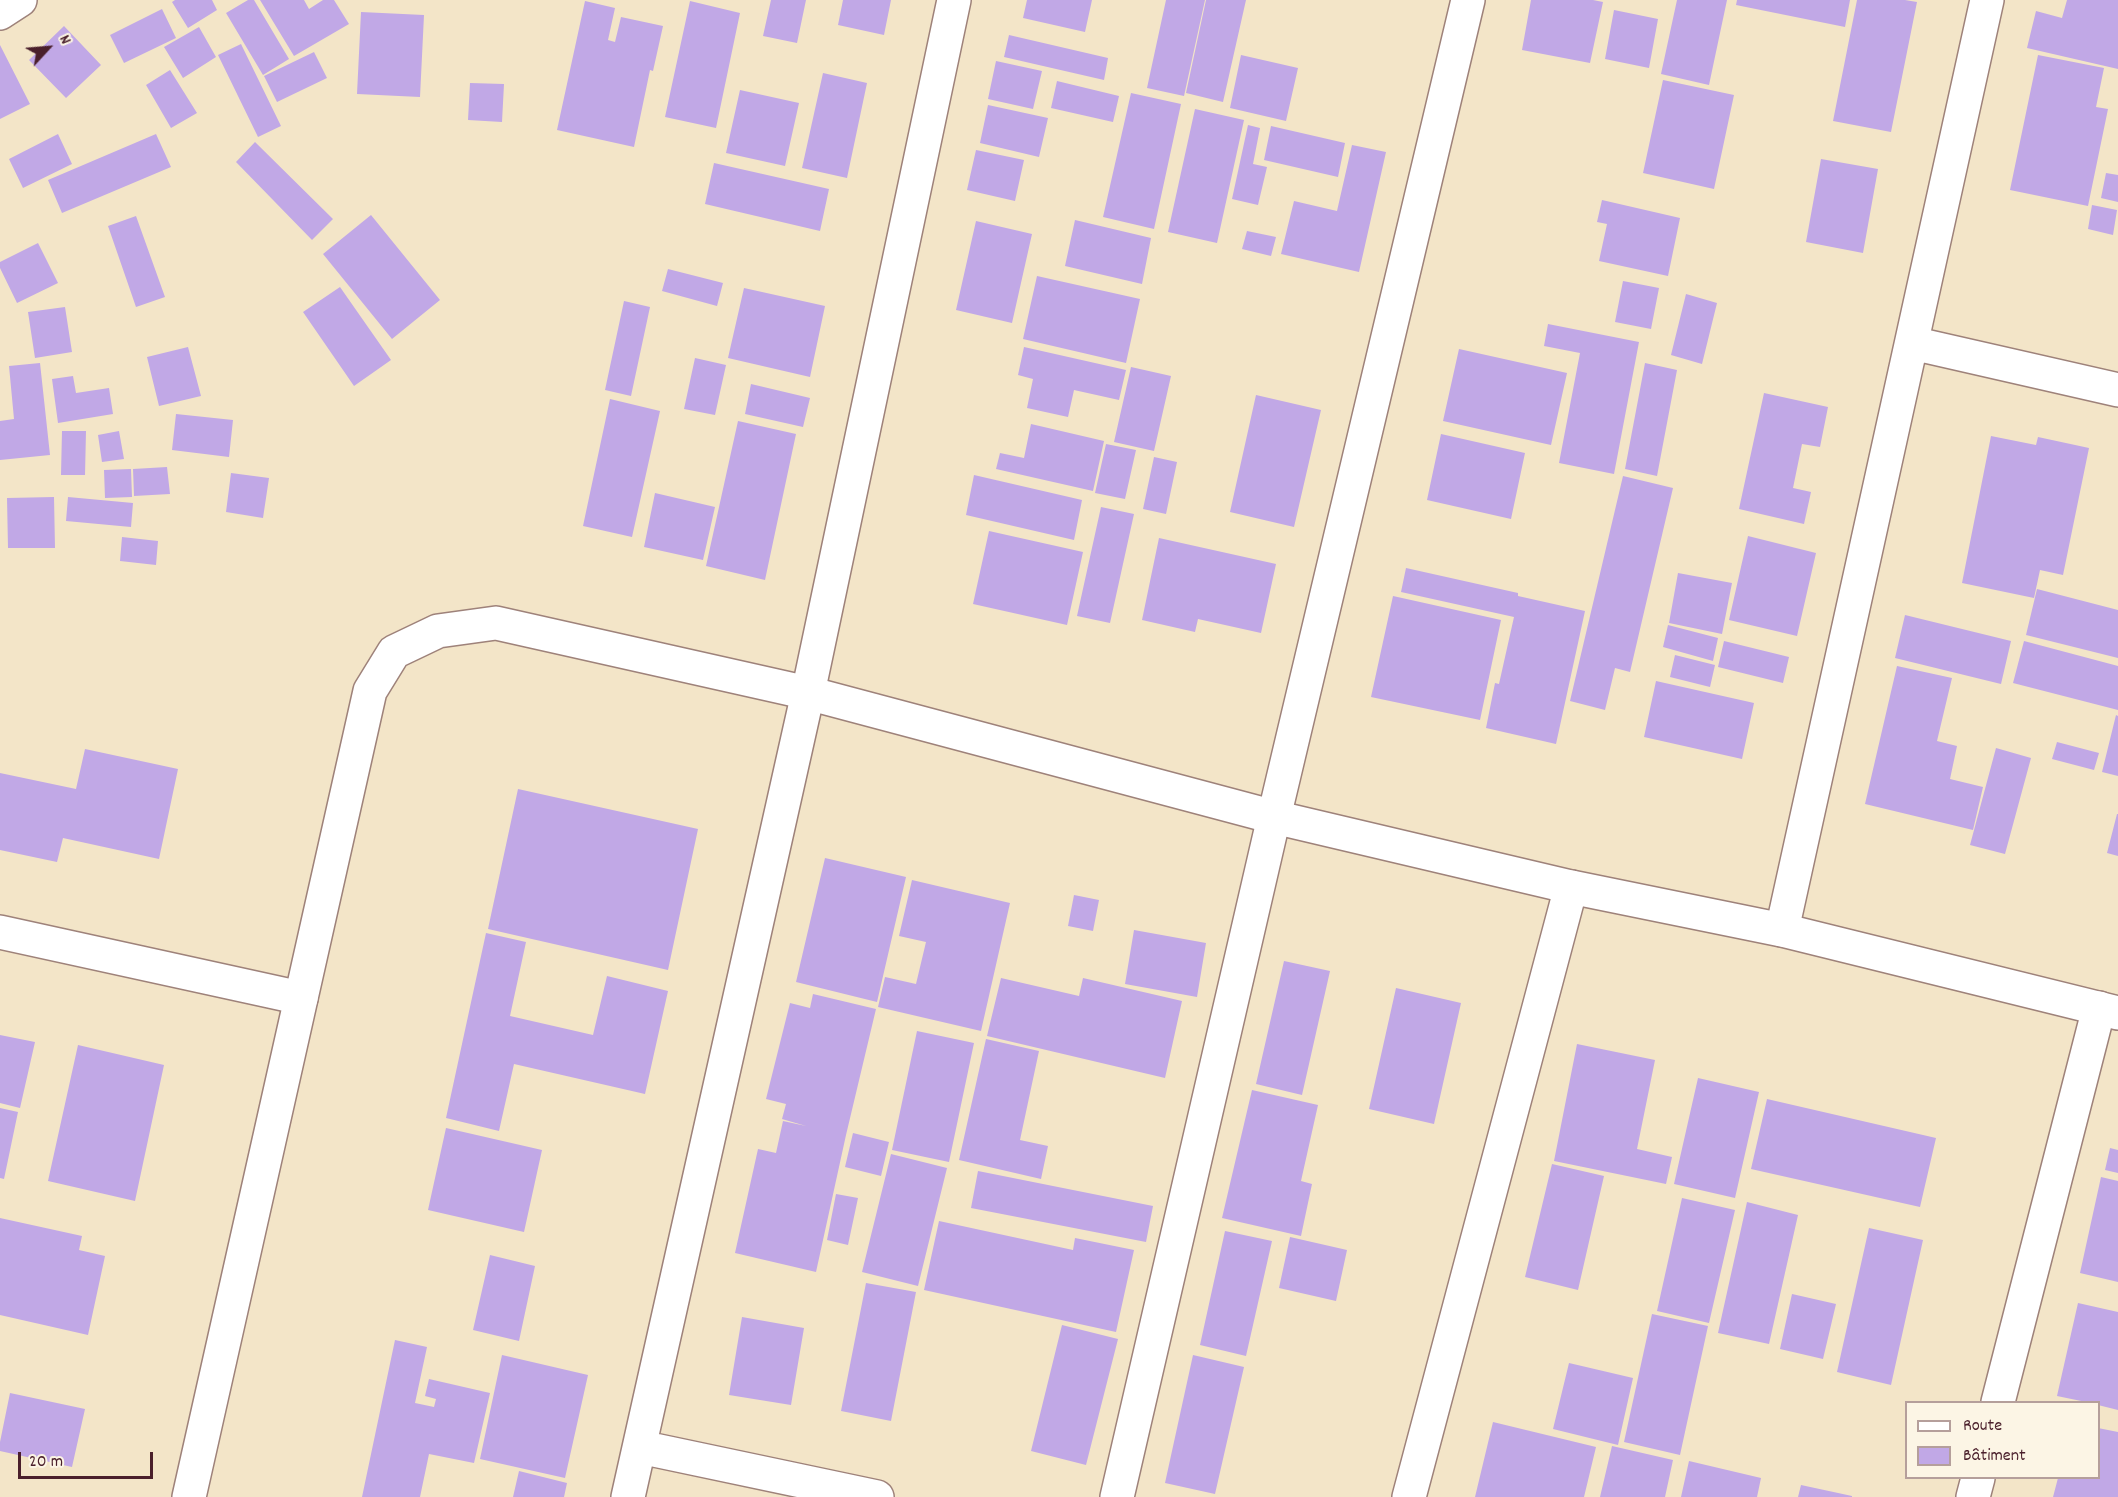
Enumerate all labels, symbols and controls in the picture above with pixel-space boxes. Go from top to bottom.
north arrow [18,18,78,78]
text: N [53,31,77,48]
legend [1905,1401,2100,1479]
text: Route [1963,1414,2002,1439]
scale bar [21,1440,156,1478]
text: Bâtiment [1963,1444,2026,1469]
text: 20 m [29,1450,63,1475]

